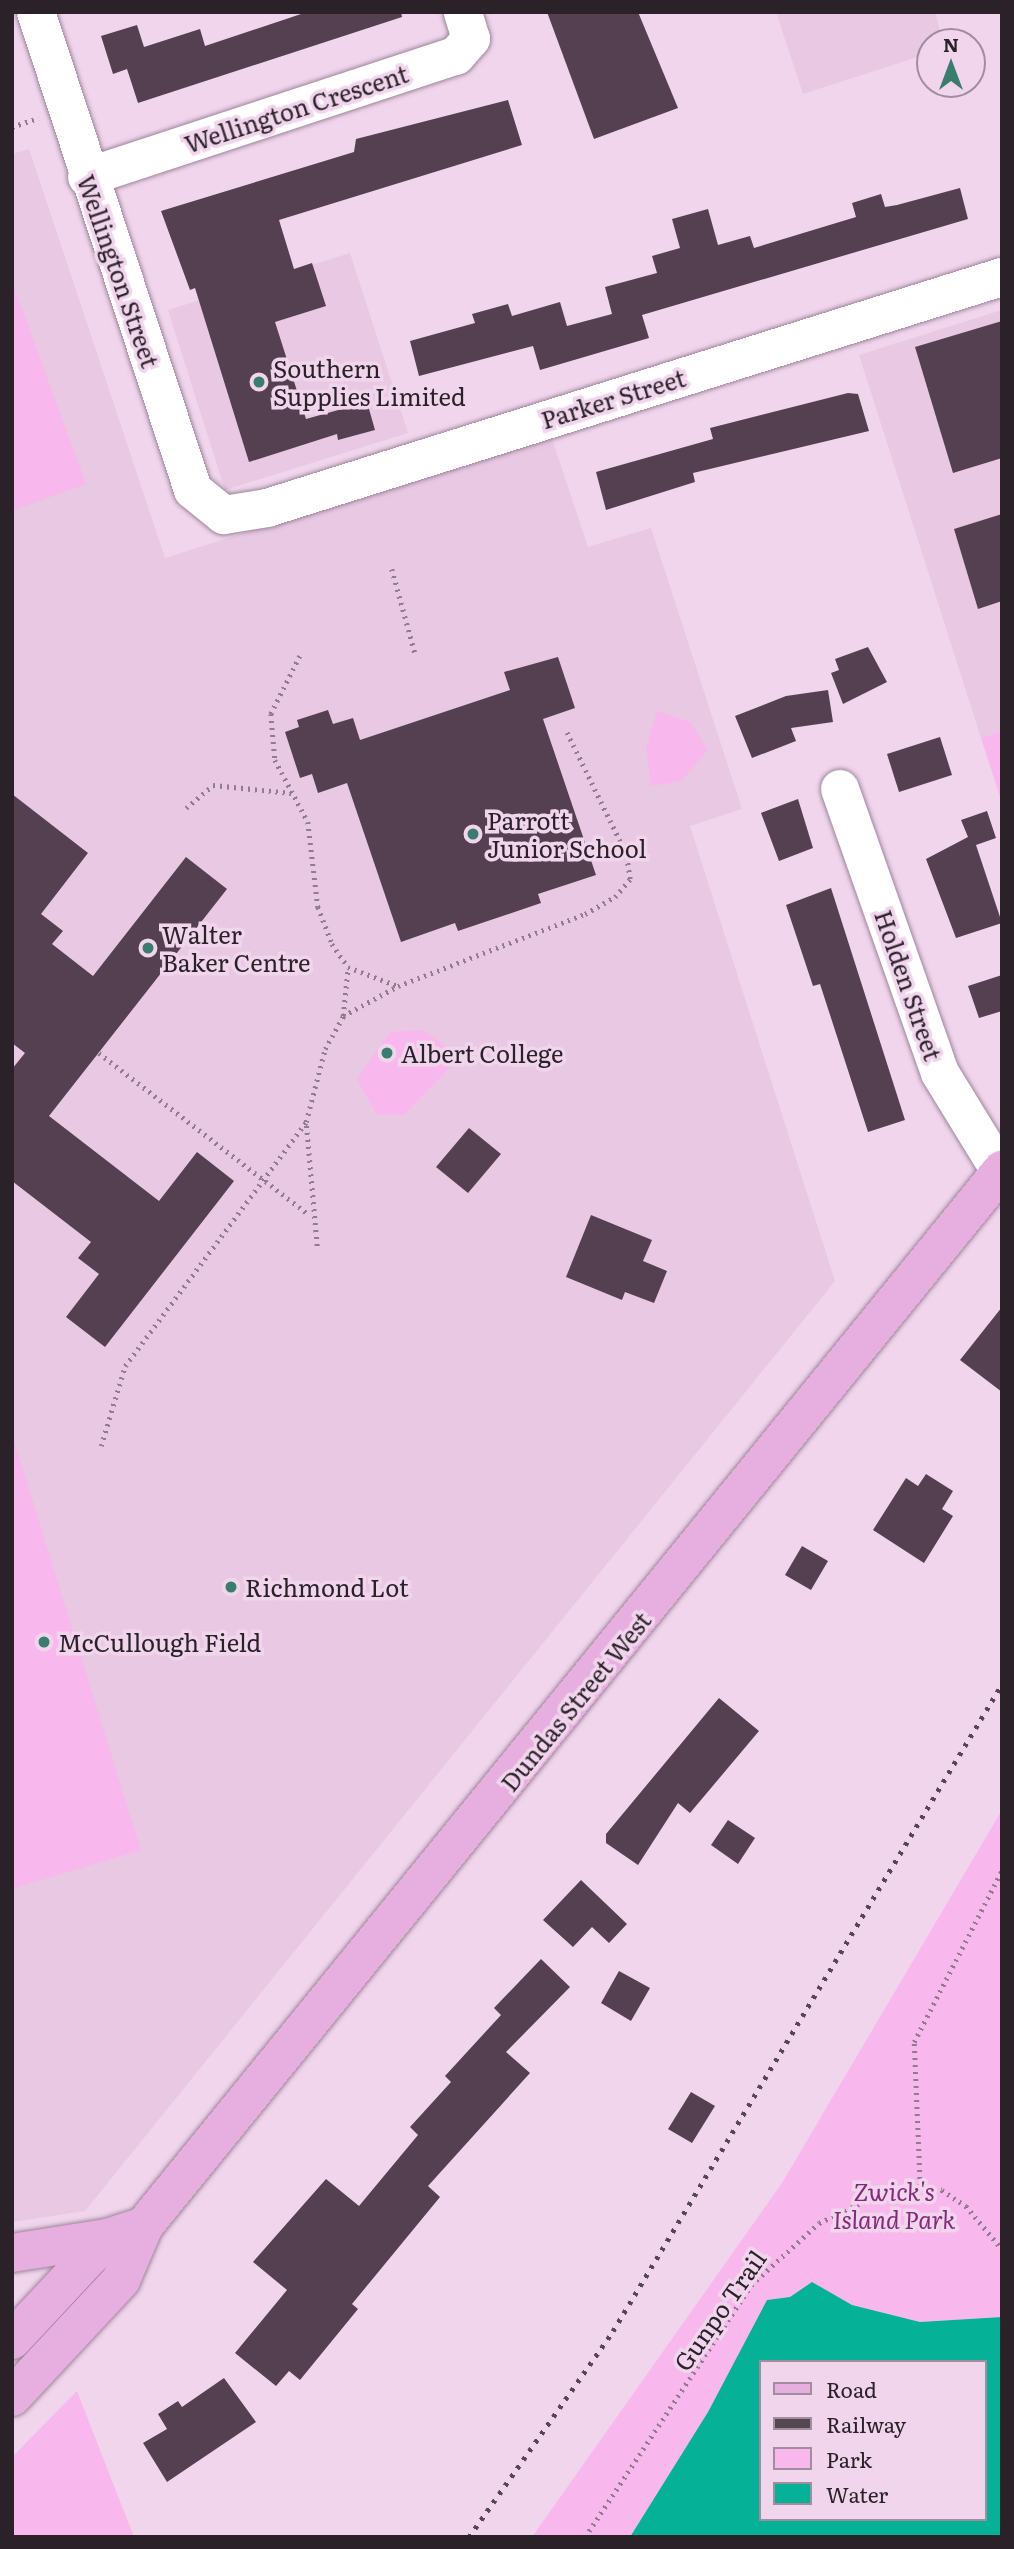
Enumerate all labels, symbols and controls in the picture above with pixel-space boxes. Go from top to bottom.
north arrow [916,28,986,98]
text: N [943,30,959,58]
street label: Wellington Crescent [181,58,411,158]
street label: Wellington Street [72,171,166,371]
place label: Southern Supplies Limited [273,354,466,410]
street label: Parker Street [537,362,689,434]
marker: Southern Supplies Limited [251,374,267,390]
place label: Parrott Junior School [487,806,646,862]
marker: Parrott Junior School [465,826,481,842]
street label: Holden Street [870,906,948,1064]
place label: Walter Baker Centre [162,920,310,976]
marker: Walter Baker Centre [140,940,156,956]
place label: Albert College [401,1039,563,1067]
marker: Albert College [379,1045,395,1061]
place label: Richmond Lot [245,1573,409,1601]
marker: Richmond Lot [223,1579,239,1595]
street label: Dundas Street West [494,1606,656,1796]
place label: McCullough Field [58,1628,261,1656]
marker: McCullough Field [36,1634,52,1650]
park label: Zwick's Island Park [833,2177,955,2233]
street label: Gunpo Trail [667,2244,771,2376]
legend [758,2360,986,2521]
text: Road [826,2373,877,2404]
text: Railway [826,2408,906,2439]
text: Park [826,2443,872,2474]
text: Water [826,2478,888,2509]

